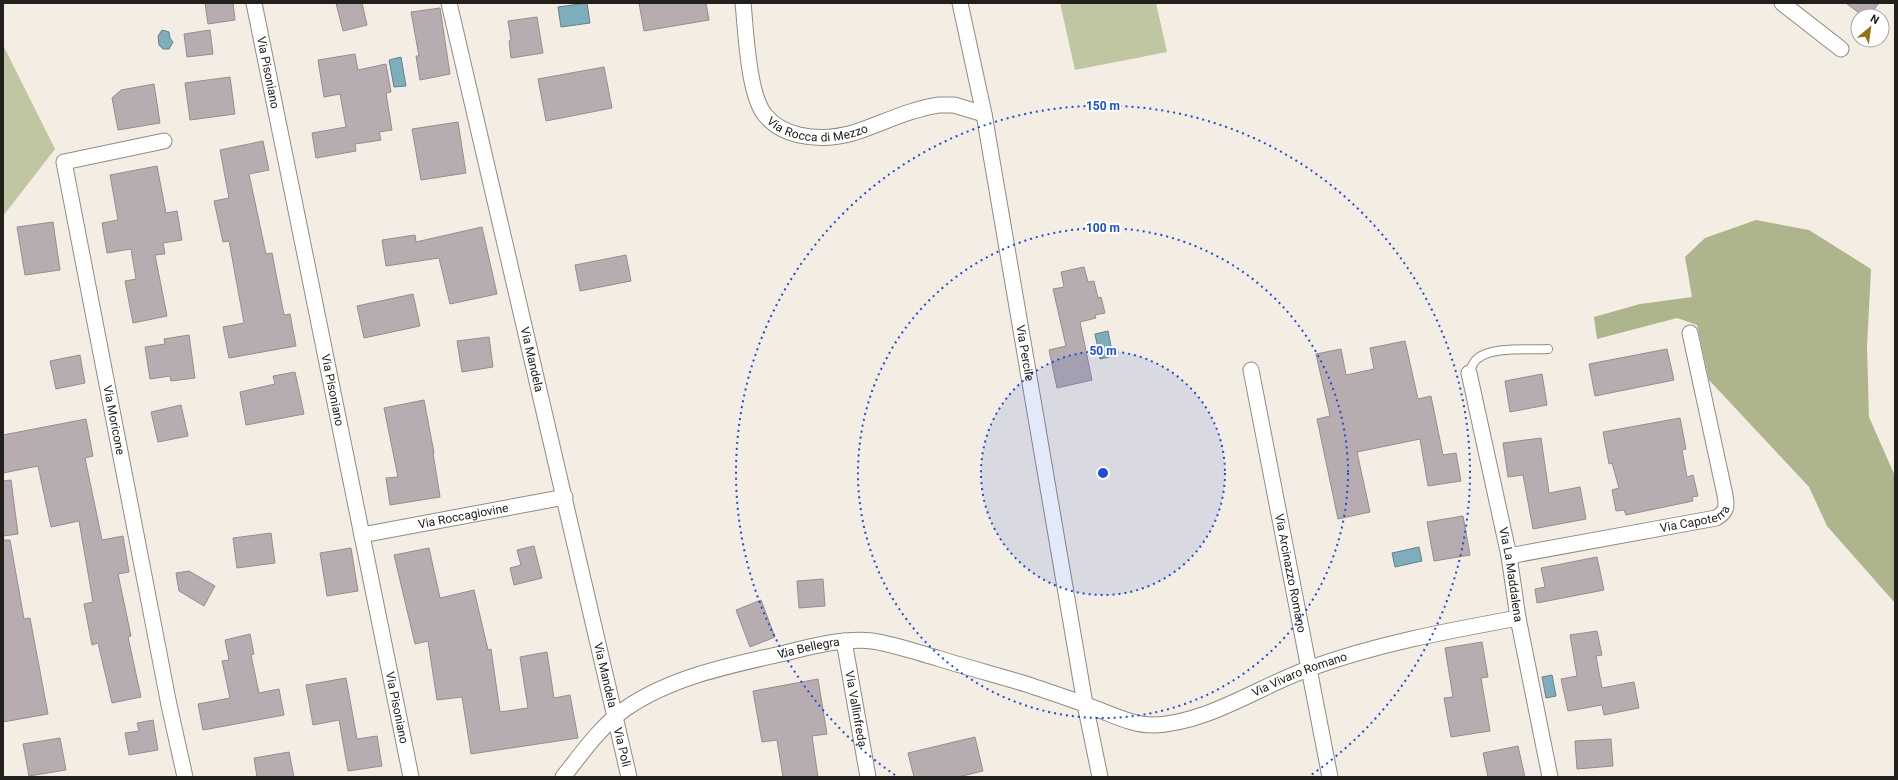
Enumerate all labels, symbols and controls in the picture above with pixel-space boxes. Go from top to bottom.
north arrow [1850,8,1890,48]
text: N [1868,12,1881,27]
street label: Via Pisoniano [254,35,282,110]
text: 150 m [1086,99,1120,113]
street label: Via Rocca di Mezzo [764,114,870,145]
text: 100 m [1086,221,1120,235]
street label: Via Percile [1013,324,1037,382]
street label: Via Mandela [518,326,546,393]
text: 50 m [1089,344,1117,358]
street label: Via Pisoniano [318,353,347,428]
street label: Via Moricone [100,384,127,456]
centre of rings [1096,466,1110,480]
street label: Via Roccagiovine [417,501,510,531]
street label: Via Capoterra [1659,504,1733,535]
street label: Via Arcinazzo Romano [1272,513,1309,634]
street label: Via La Maddalena [1496,526,1526,623]
street label: Via Bellegra [776,635,840,661]
street label: Via Mandela [591,641,620,709]
street label: Via Vivaro Romano [1250,649,1349,700]
street label: Via Pisoniano [383,670,411,745]
street label: Via Vallinfreda [842,670,870,748]
street label: Via Poli [611,726,633,768]

